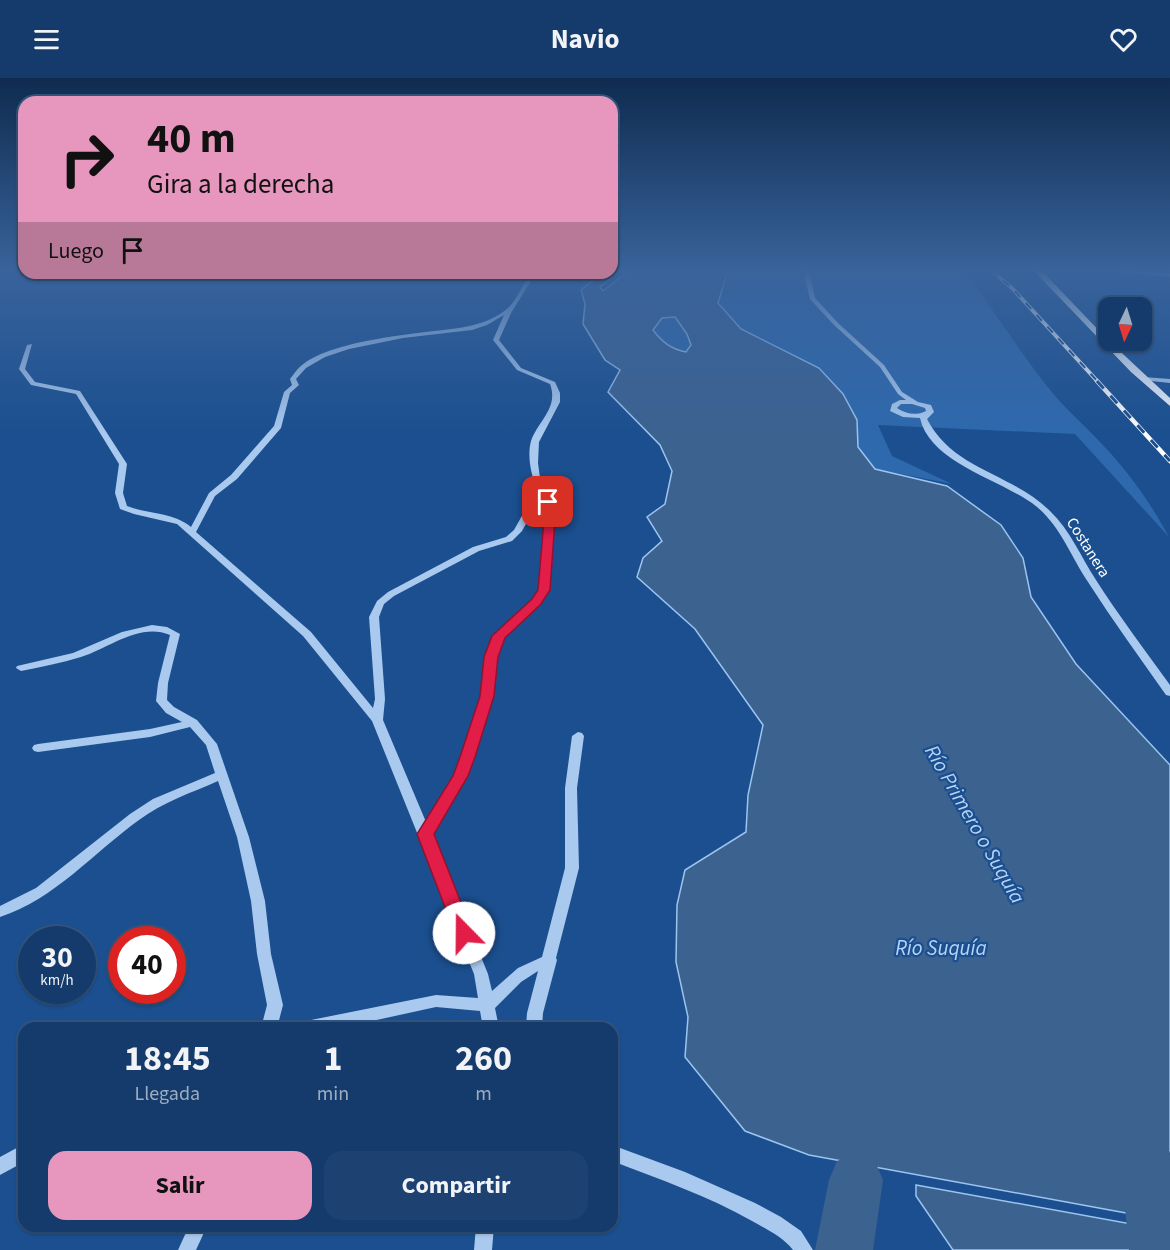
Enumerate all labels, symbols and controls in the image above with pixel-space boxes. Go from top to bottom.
text: Navio [551,20,619,59]
icon: menu [30,23,63,56]
icon: heart [1107,23,1140,56]
text: 40 m [147,109,236,169]
icon: right [48,120,126,198]
text: Gira a la derecha [147,165,334,204]
icon: arrive [116,234,149,267]
text: Luego [48,235,104,267]
north arrow [1098,297,1152,351]
map controls [1098,297,1152,351]
pin [522,476,573,527]
icon: arrive [531,485,564,518]
street label: Costanera [1061,513,1115,582]
water label: Río Primero o Suquía [917,739,1033,909]
position arrow [432,901,496,965]
speed limit sign: 40 [108,926,186,1004]
water label: Río Suquía [895,933,987,963]
text: 30 [41,936,73,979]
text: km/h [40,970,74,991]
text: 18:45 [124,1033,211,1084]
text: 1 [323,1033,342,1084]
text: 260 [455,1033,512,1084]
text: Llegada [135,1080,200,1108]
text: min [317,1080,349,1108]
text: m [475,1080,492,1108]
button: Salir [48,1151,312,1220]
button: Compartir [324,1151,588,1220]

